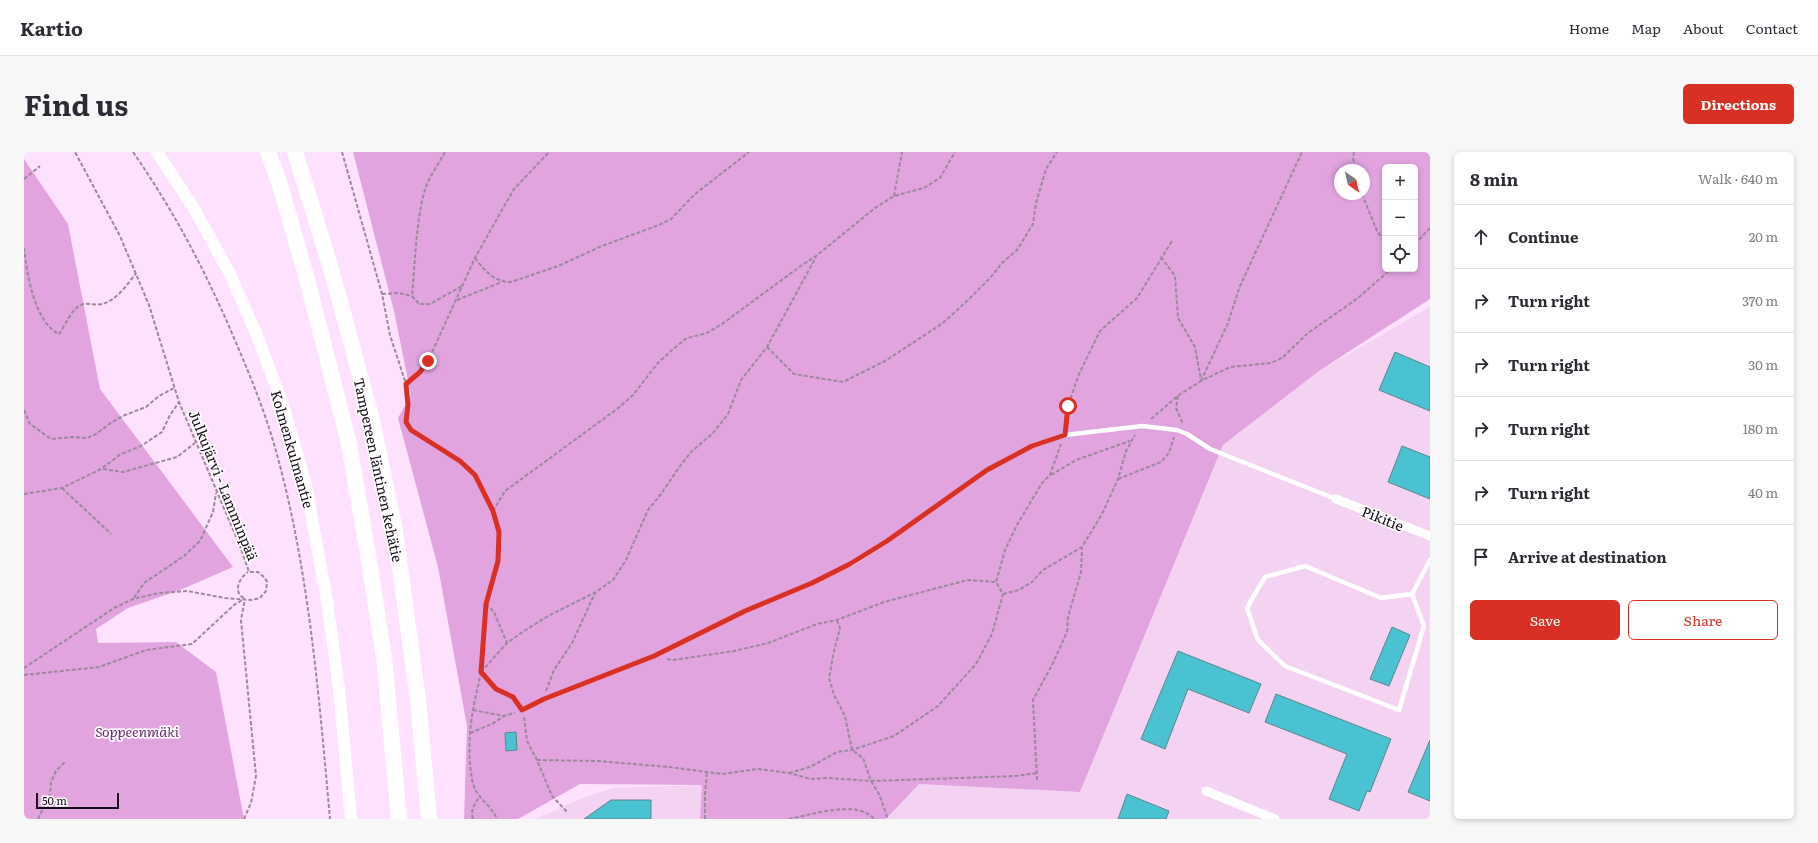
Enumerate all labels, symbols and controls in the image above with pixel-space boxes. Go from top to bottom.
text: Kartio [20,14,83,42]
text: Home [1569,18,1609,38]
text: Map [1631,18,1661,38]
text: About [1683,18,1724,38]
text: Contact [1746,18,1798,38]
text: Find us [24,83,128,125]
button: Directions [1683,84,1794,124]
north arrow [1334,164,1370,200]
map controls [1382,164,1418,272]
button: + [1382,164,1418,200]
text: 8 min [1470,166,1518,191]
text: Walk · 640 m [1698,169,1778,188]
button: − [1382,200,1418,236]
text: Continue [1508,225,1578,248]
icon: ahead [1470,226,1492,248]
text: 20 m [1749,227,1778,246]
button: locate [1382,236,1418,272]
text: Turn right [1508,289,1590,312]
icon: right [1470,290,1492,312]
text: 370 m [1742,291,1778,310]
route end [419,352,437,370]
text: Turn right [1508,353,1590,376]
icon: right [1470,354,1492,376]
text: 30 m [1748,355,1778,374]
street label: Tampereen läntinen kehätie [350,376,408,564]
street label: Kolmenkulmantie [267,388,319,510]
route start [1059,397,1077,415]
street label: Julkujärvi - Lamminpää [185,407,264,564]
text: Turn right [1508,417,1590,440]
icon: right [1470,418,1492,440]
text: 180 m [1743,419,1778,438]
text: Turn right [1508,481,1590,504]
icon: right [1470,482,1492,504]
text: 40 m [1748,483,1778,502]
street label: Pikitie [1359,501,1407,535]
text: Arrive at destination [1508,545,1667,568]
icon: arrive [1470,546,1492,568]
button: Save [1470,600,1620,640]
button: Share [1628,600,1778,640]
park label: Soppeenmäki [95,721,180,741]
scale bar [36,791,119,810]
text: 50 m [42,792,67,808]

